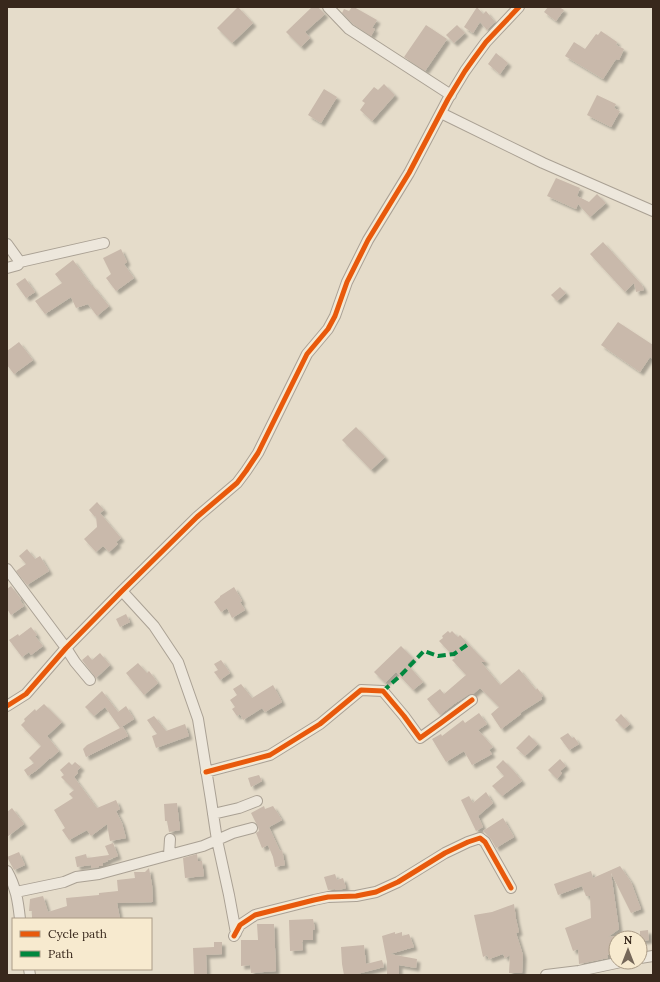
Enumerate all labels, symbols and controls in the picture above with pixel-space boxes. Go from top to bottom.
legend [12,918,152,970]
text: Cycle path [48,926,107,941]
north arrow [608,930,648,970]
text: N [624,933,633,947]
text: Path [48,946,73,961]

